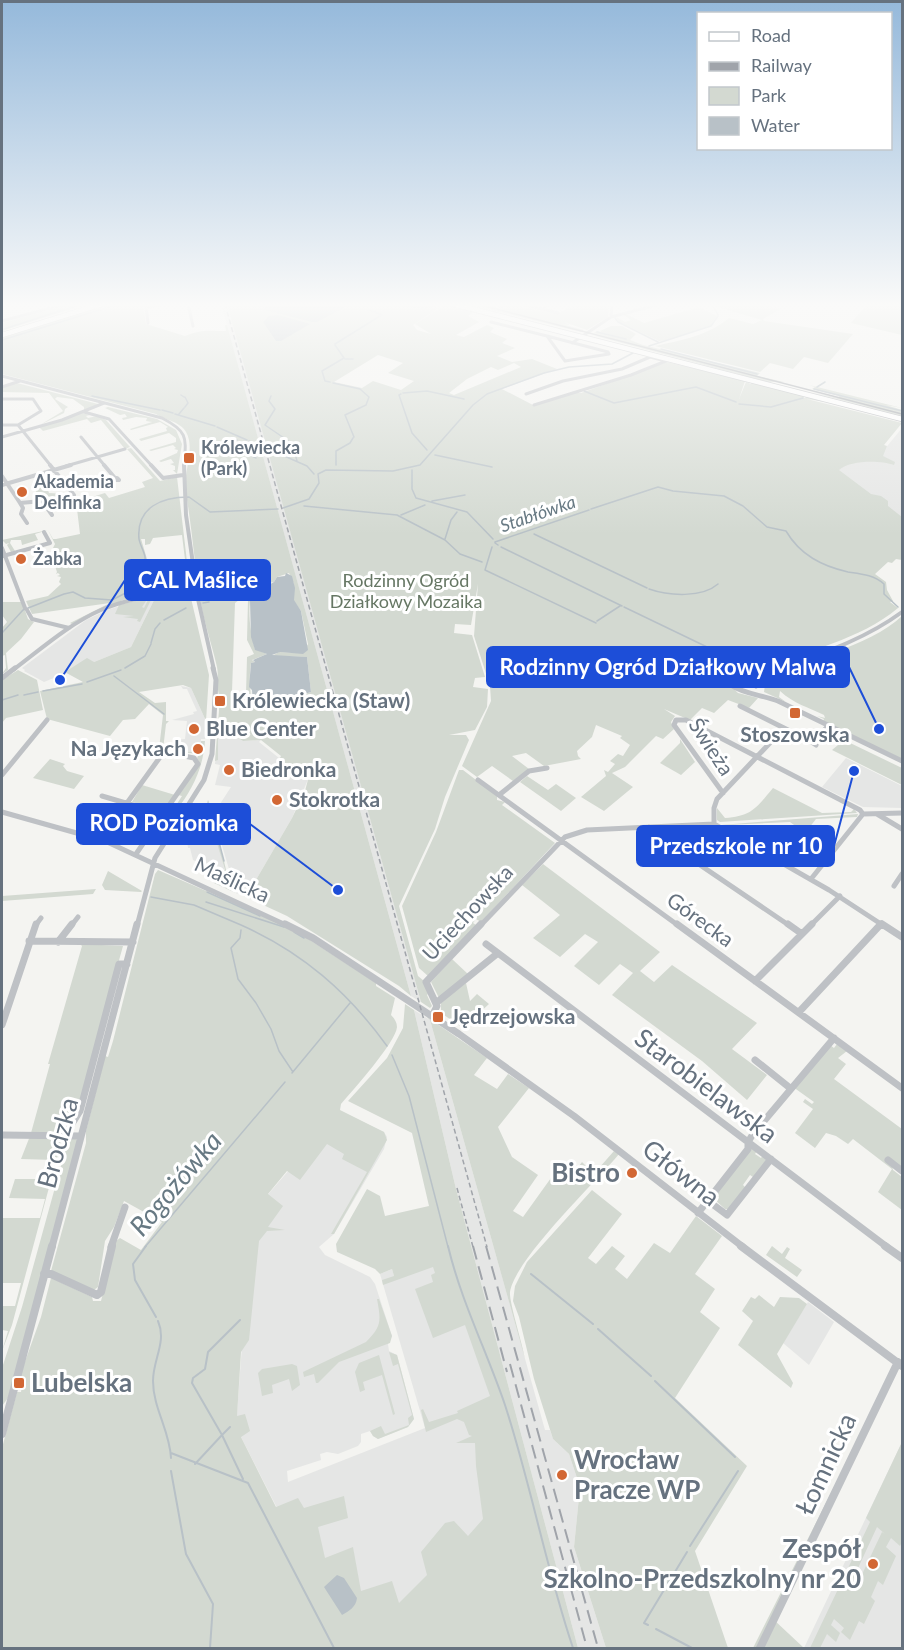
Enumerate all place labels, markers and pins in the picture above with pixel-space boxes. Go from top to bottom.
place label: Królewiecka (Park) [201,436,300,479]
marker: Królewiecka (Park) [182,451,196,465]
place label: Akademia Delfinka [33,470,114,513]
marker: Akademia Delfinka [15,485,29,499]
place label: Żabka [33,547,82,569]
marker: Żabka [14,552,28,566]
callout: CAL Maślice [125,560,270,600]
callout: Rodzinny Ogród Działkowy Malwa [487,647,849,687]
place label: Królewiecka (Staw) [232,687,410,712]
marker: Królewiecka (Staw) [213,694,227,708]
marker: Stoszowska [788,706,802,720]
place label: Blue Center [206,715,317,740]
place label: Stoszowska [740,721,850,746]
marker: Blue Center [187,722,201,736]
place label: Na Językach [70,735,186,760]
marker: Na Językach [191,742,205,756]
place label: Biedronka [241,756,336,781]
marker: Biedronka [222,763,236,777]
place label: Stokrotka [289,786,380,811]
marker: Stokrotka [270,793,284,807]
callout: ROD Poziomka [77,804,250,844]
callout: Przedszkole nr 10 [637,826,834,866]
place label: Jędrzejowska [450,1003,575,1028]
marker: Jędrzejowska [431,1010,445,1024]
place label: Bistro [551,1156,620,1188]
marker: Bistro [625,1166,639,1180]
place label: Lubelska [31,1366,132,1398]
marker: Lubelska [12,1376,26,1390]
place label: Wrocław Pracze WP [574,1443,700,1505]
marker: Wrocław Pracze WP [555,1468,569,1482]
place label: Zespół Szkolno-Przedszkolny nr 20 [543,1532,861,1594]
marker: Zespół Szkolno-Przedszkolny nr 20 [866,1557,880,1571]

